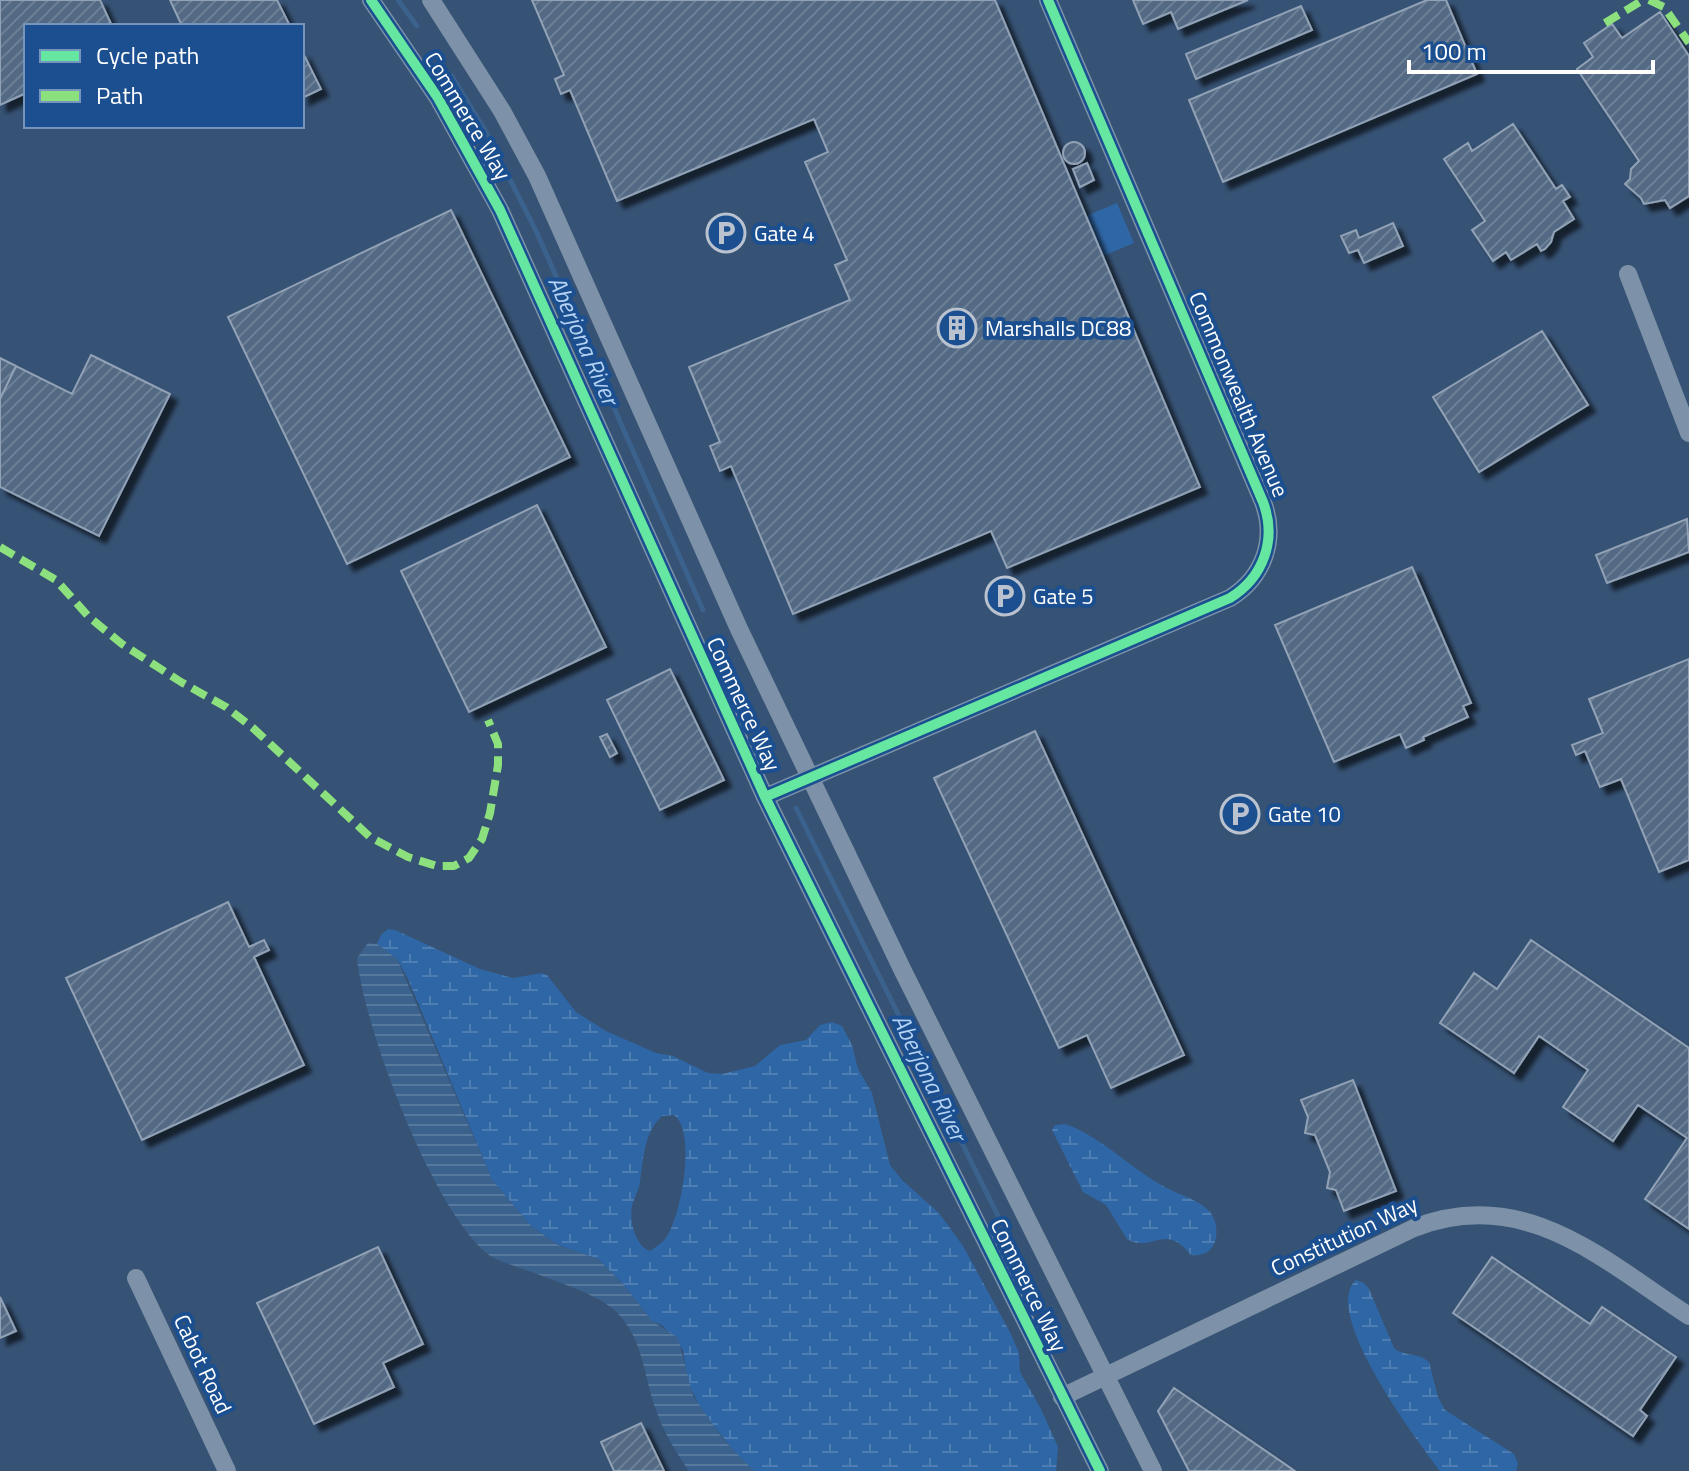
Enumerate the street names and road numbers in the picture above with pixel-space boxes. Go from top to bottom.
street label: Commerce Way [416,45,520,187]
street label: Commonwealth Avenue [1180,286,1298,502]
street label: Commerce Way [698,631,790,777]
street label: Constitution Way [1265,1187,1424,1285]
street label: Commerce Way [982,1212,1076,1358]
street label: Cabot Road [165,1309,241,1419]

